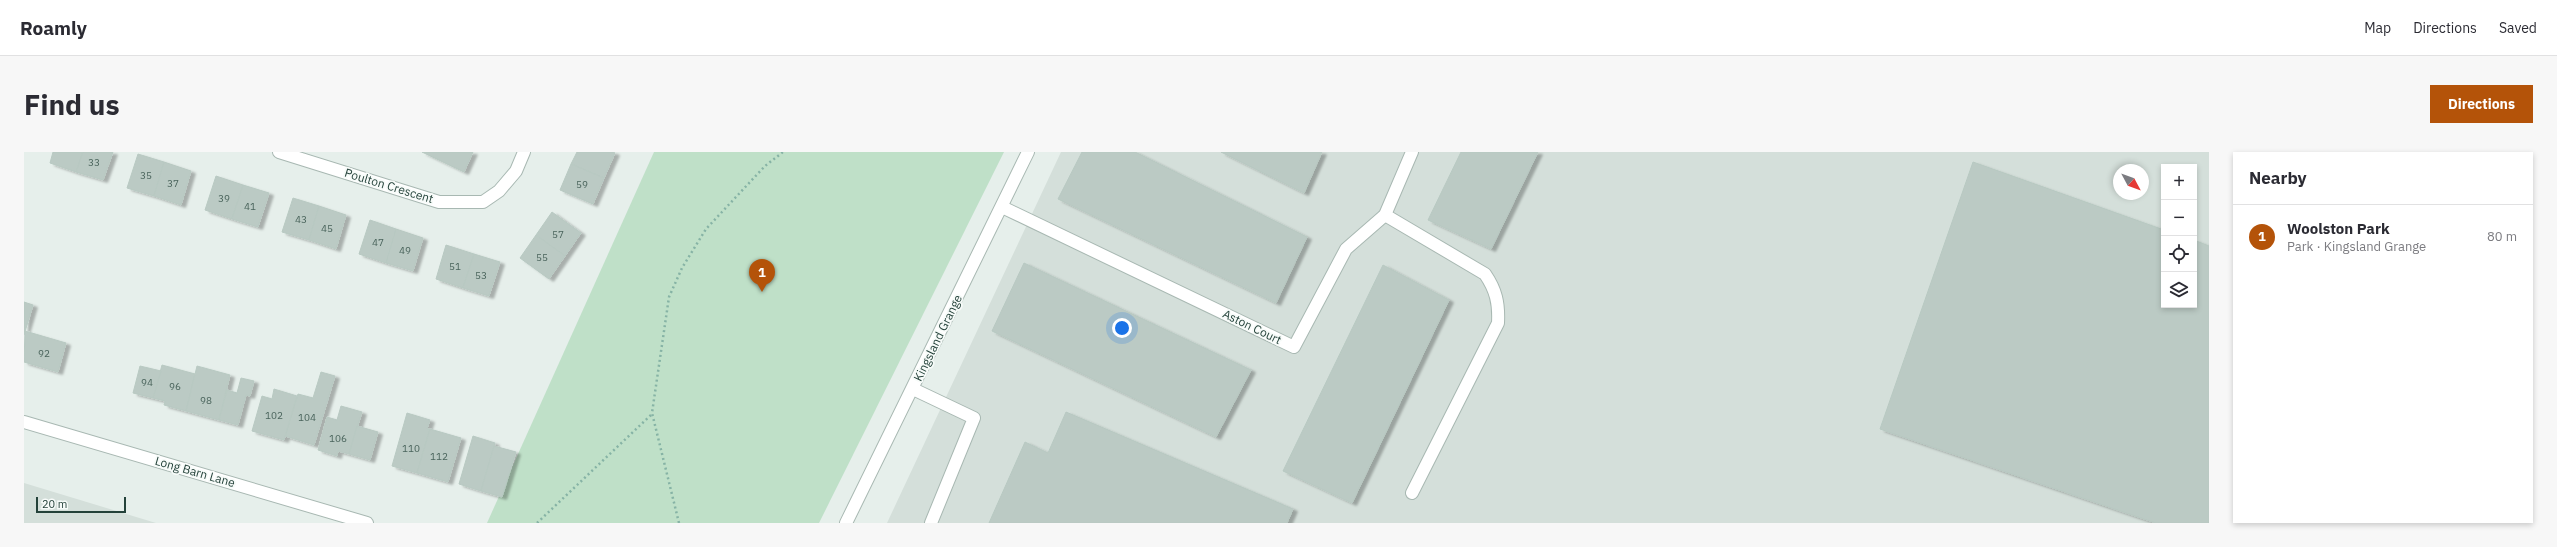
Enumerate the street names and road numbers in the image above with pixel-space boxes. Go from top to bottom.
street label: Poulton Crescent [343,165,435,206]
street label: Kingsland Grange [910,292,965,384]
street label: Aston Court [1220,306,1284,347]
street label: Long Barn Lane [153,453,237,490]

